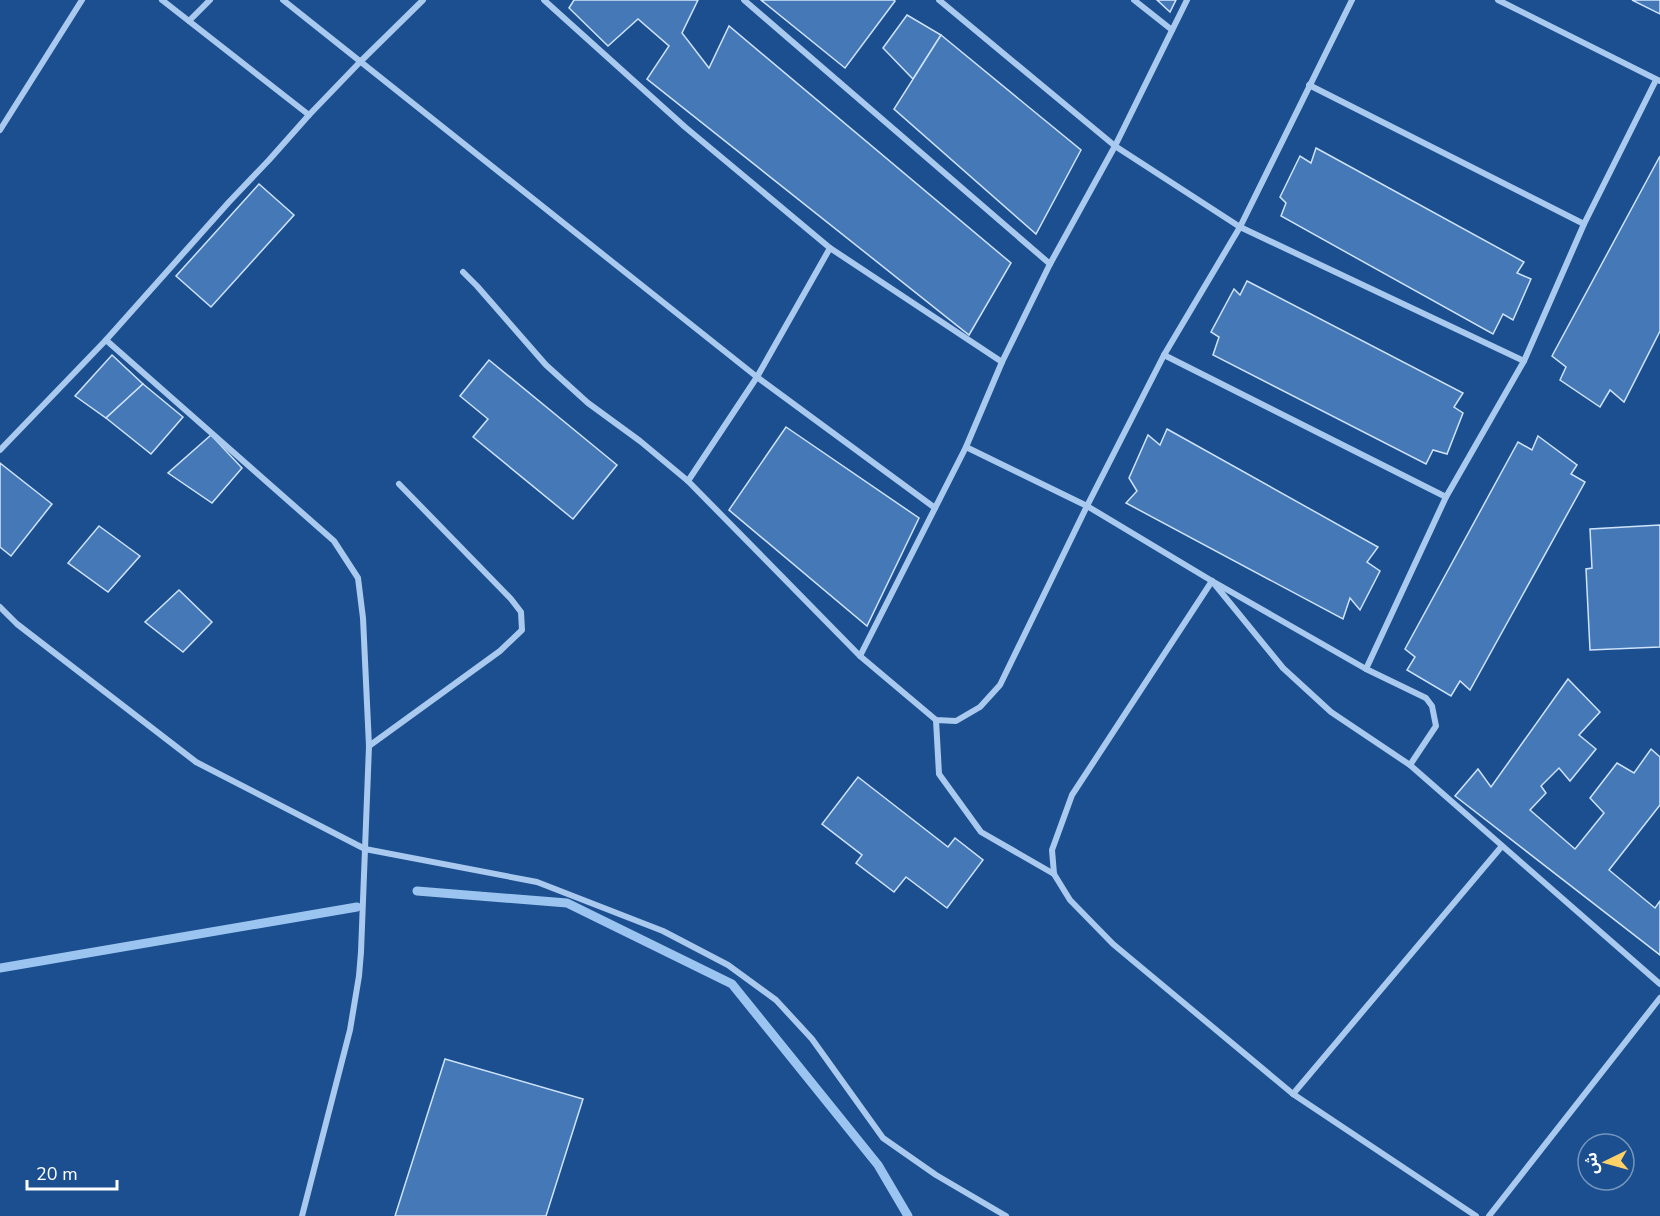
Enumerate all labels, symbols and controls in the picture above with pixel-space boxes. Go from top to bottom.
north arrow [1576,1132,1636,1192]
text: ش [1580,1151,1604,1175]
scale bar [27,1153,117,1191]
text: 20 m [36,1162,78,1186]

